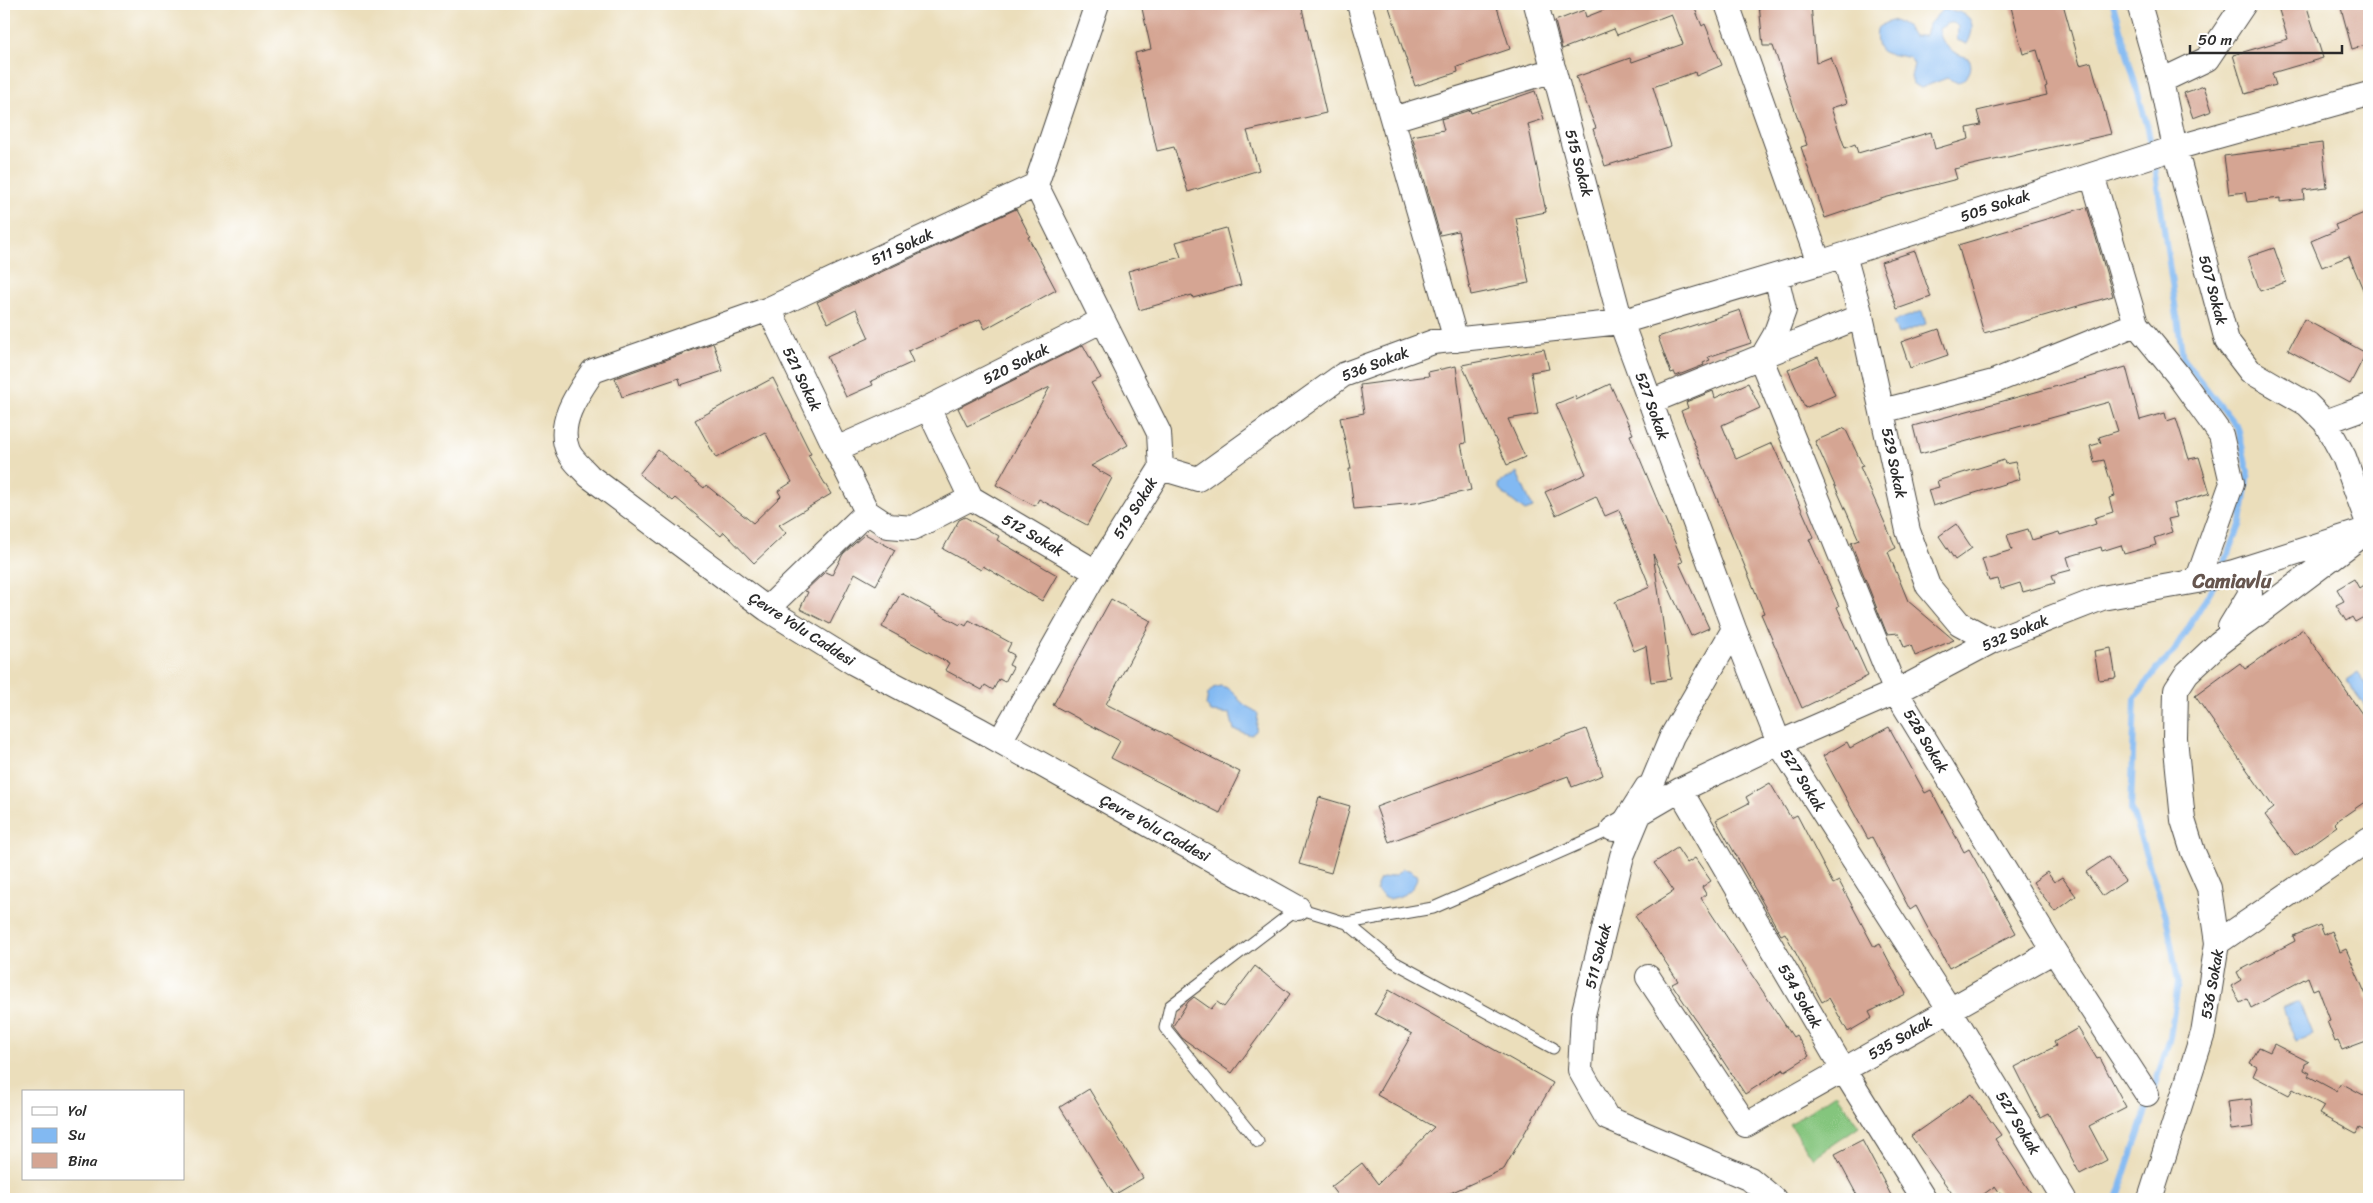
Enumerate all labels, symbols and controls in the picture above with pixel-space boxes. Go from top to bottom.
scale bar [2190,22,2343,54]
text: 50 m [2198,27,2233,53]
street label: 515 Sokak [1557,126,1601,200]
street label: 505 Sokak [1957,182,2033,230]
street label: 511 Sokak [866,221,938,273]
street label: 507 Sokak [2191,252,2235,328]
street label: 520 Sokak [978,336,1054,392]
street label: 536 Sokak [1338,339,1413,389]
street label: 521 Sokak [775,342,829,416]
street label: 527 Sokak [1628,368,1676,444]
street label: 529 Sokak [1874,425,1914,501]
street label: 519 Sokak [1106,472,1164,544]
street label: 512 Sokak [997,507,1069,563]
district label: Camiavlu [2191,564,2272,599]
street label: Çevre Yolu Caddesi [744,585,861,674]
street label: 532 Sokak [1977,607,2053,659]
street label: 528 Sokak [1897,704,1956,778]
street label: 527 Sokak [1773,743,1833,817]
street label: Çevre Yolu Caddesi [1095,787,1215,869]
street label: 511 Sokak [1577,921,1619,991]
street label: 536 Sokak [2193,947,2231,1021]
street label: 534 Sokak [1771,959,1829,1033]
street label: 535 Sokak [1863,1009,1937,1067]
street label: 527 Sokak [1989,1086,2047,1160]
legend [22,1090,185,1180]
text: Yol [68,1098,87,1124]
text: Su [68,1122,85,1148]
text: Bina [68,1148,98,1174]

